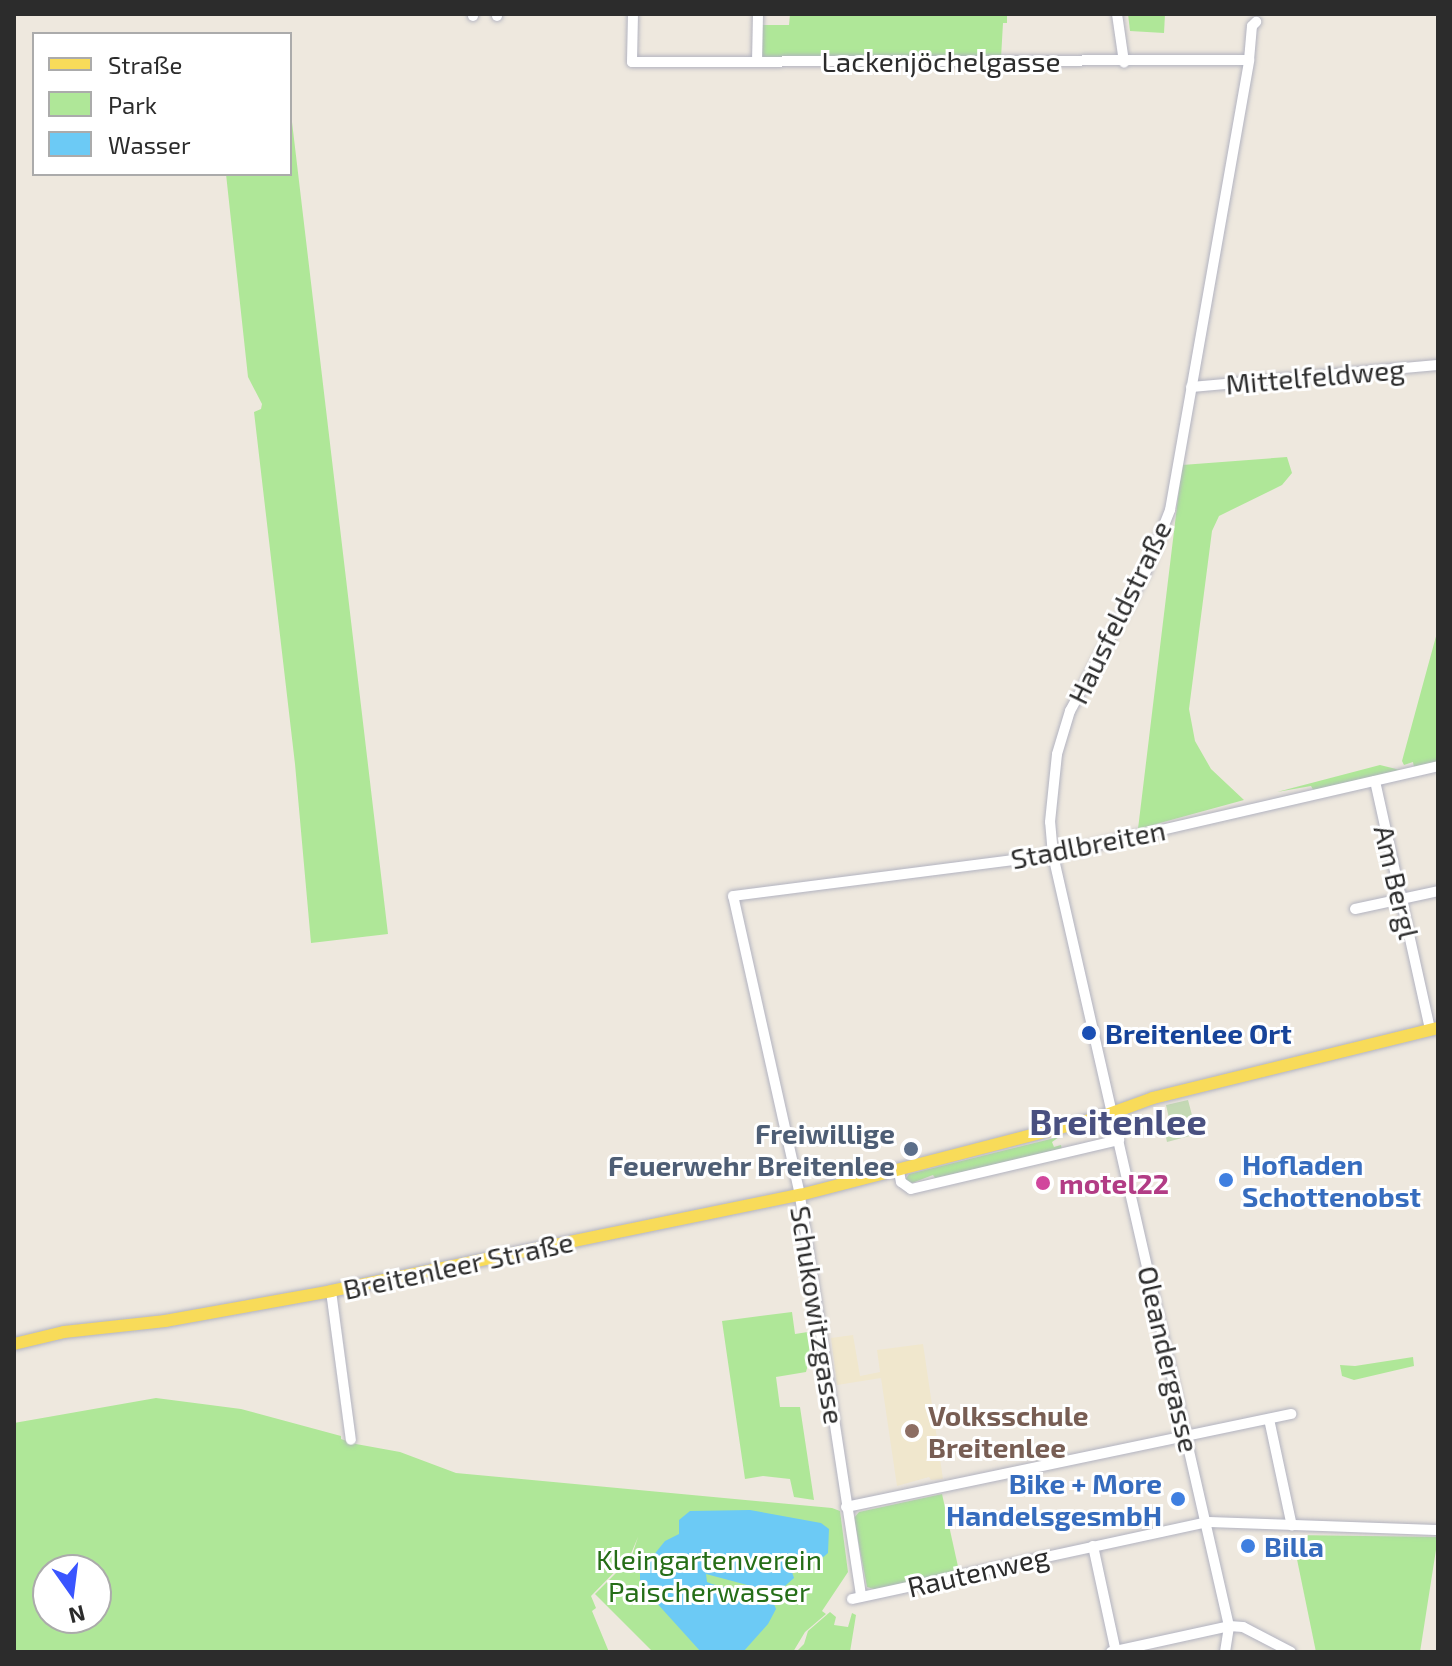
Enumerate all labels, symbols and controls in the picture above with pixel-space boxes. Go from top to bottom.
legend [32,32,292,176]
street label: Lackenjöchelgasse [821,44,1061,78]
text: Straße [108,50,182,79]
text: Park [108,90,157,119]
text: Wasser [108,130,191,159]
street label: Mittelfeldweg [1224,351,1406,401]
street label: Hausfeldstraße [1060,515,1178,709]
street label: Stadlbreiten [1008,813,1168,875]
street label: Am Bergl [1368,822,1426,942]
place label: Breitenlee Ort [1105,1016,1292,1050]
marker: Breitenlee Ort [1080,1024,1098,1042]
district label: Breitenlee [1029,1099,1207,1143]
place label: Freiwillige Feuerwehr Breitenlee [607,1116,895,1182]
marker: Freiwillige Feuerwehr Breitenlee [902,1140,920,1158]
place label: Hofladen Schottenobst [1242,1147,1421,1213]
place label: motel22 [1059,1166,1169,1200]
marker: Hofladen Schottenobst [1217,1171,1235,1189]
marker: motel22 [1034,1174,1052,1192]
street label: Schukowitzgasse [784,1203,852,1427]
street label: Breitenleer Straße [340,1224,576,1306]
street label: Oleandergasse [1131,1263,1207,1455]
place label: Volksschule Breitenlee [928,1398,1089,1464]
marker: Volksschule Breitenlee [903,1422,921,1440]
place label: Bike + More HandelsgesmbH [946,1466,1162,1532]
marker: Bike + More HandelsgesmbH [1169,1490,1187,1508]
place label: Billa [1264,1529,1324,1563]
marker: Billa [1239,1537,1257,1555]
street label: Rautenweg [904,1538,1052,1604]
park label: Kleingartenverein Paischerwasser [596,1542,822,1608]
north arrow [32,1554,112,1634]
text: N [66,1601,88,1630]

